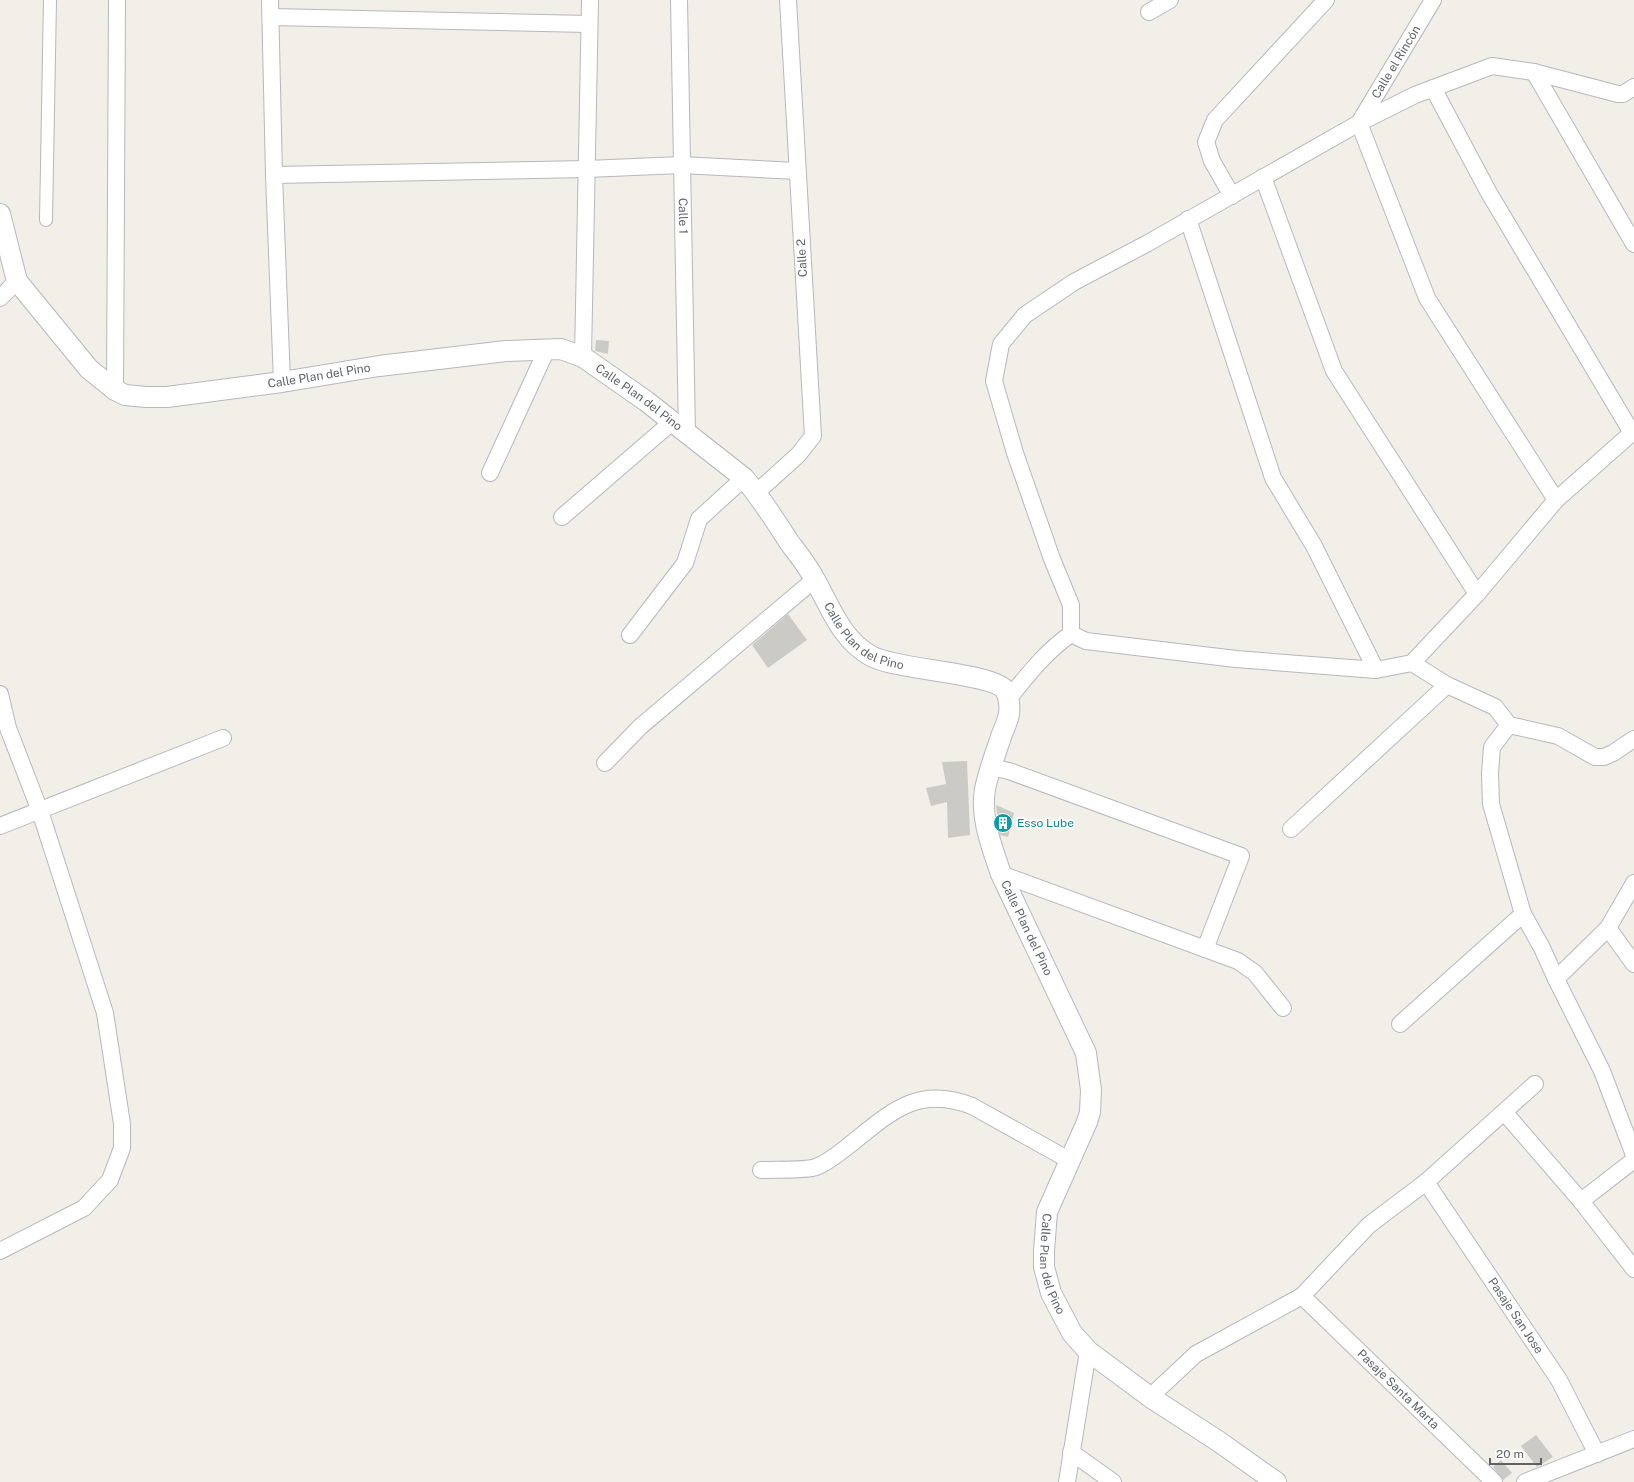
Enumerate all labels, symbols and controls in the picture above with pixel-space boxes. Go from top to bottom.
street label: Calle el Rincón [1369,23,1423,101]
street label: Calle 1 [676,198,690,234]
street label: Calle 2 [794,238,810,278]
street label: Calle Plan del Pino [267,361,372,391]
street label: Calle Plan del Pino [593,361,685,434]
street label: Calle Plan del Pino [821,600,905,672]
building icon: Esso Lube [992,812,1014,834]
place label: Esso Lube [1017,816,1074,830]
street label: Calle Plan del Pino [998,878,1055,978]
street label: Calle Plan del Pino [1037,1213,1068,1317]
street label: Pasaje San Jose [1485,1275,1546,1356]
street label: Pasaje Santa Marta [1355,1347,1442,1432]
scale bar [1490,1440,1541,1466]
text: 20 m [1496,1447,1524,1461]

